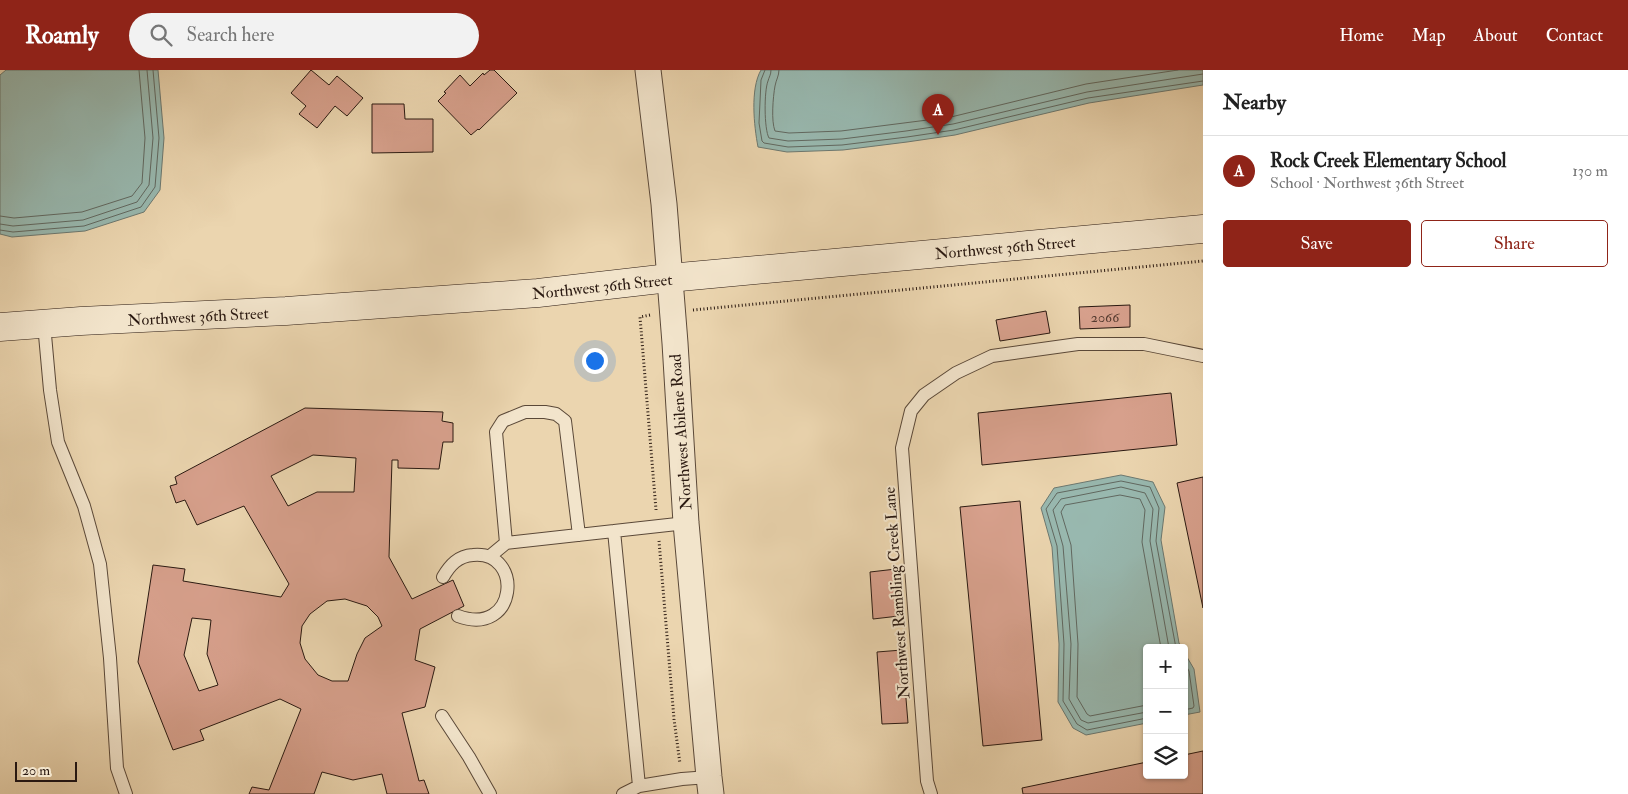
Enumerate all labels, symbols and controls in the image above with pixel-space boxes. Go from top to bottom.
search box [129,13,479,58]
text: Roamly [25,20,99,51]
icon: search [147,21,175,49]
text: Search here [187,23,274,47]
text: Home [1339,24,1384,47]
text: Map [1412,24,1446,47]
text: About [1474,24,1518,47]
text: Contact [1546,24,1603,47]
text: Nearby [1223,89,1286,116]
pin: A [922,94,954,135]
text: Rock Creek Elementary School [1270,149,1506,173]
text: A [1234,161,1244,181]
text: 130 m [1572,161,1608,181]
text: School · Northwest 36th Street [1270,173,1464,193]
button: Save [1223,220,1411,267]
button: Share [1421,220,1608,267]
street label: Northwest 36th Street [934,232,1076,264]
street label: Northwest 36th Street [531,270,673,304]
street label: Northwest 36th Street [127,303,269,331]
house number: 2066 [1091,309,1120,326]
your location [582,348,608,374]
street label: Northwest Abilene Road [666,353,696,511]
street label: Northwest Rambling Creek Lane [880,486,914,700]
map controls [1143,644,1188,779]
button: + [1143,644,1188,689]
button: − [1143,689,1188,734]
button: layers [1143,734,1188,779]
scale bar [15,759,78,782]
text: 20 m [22,762,50,779]

